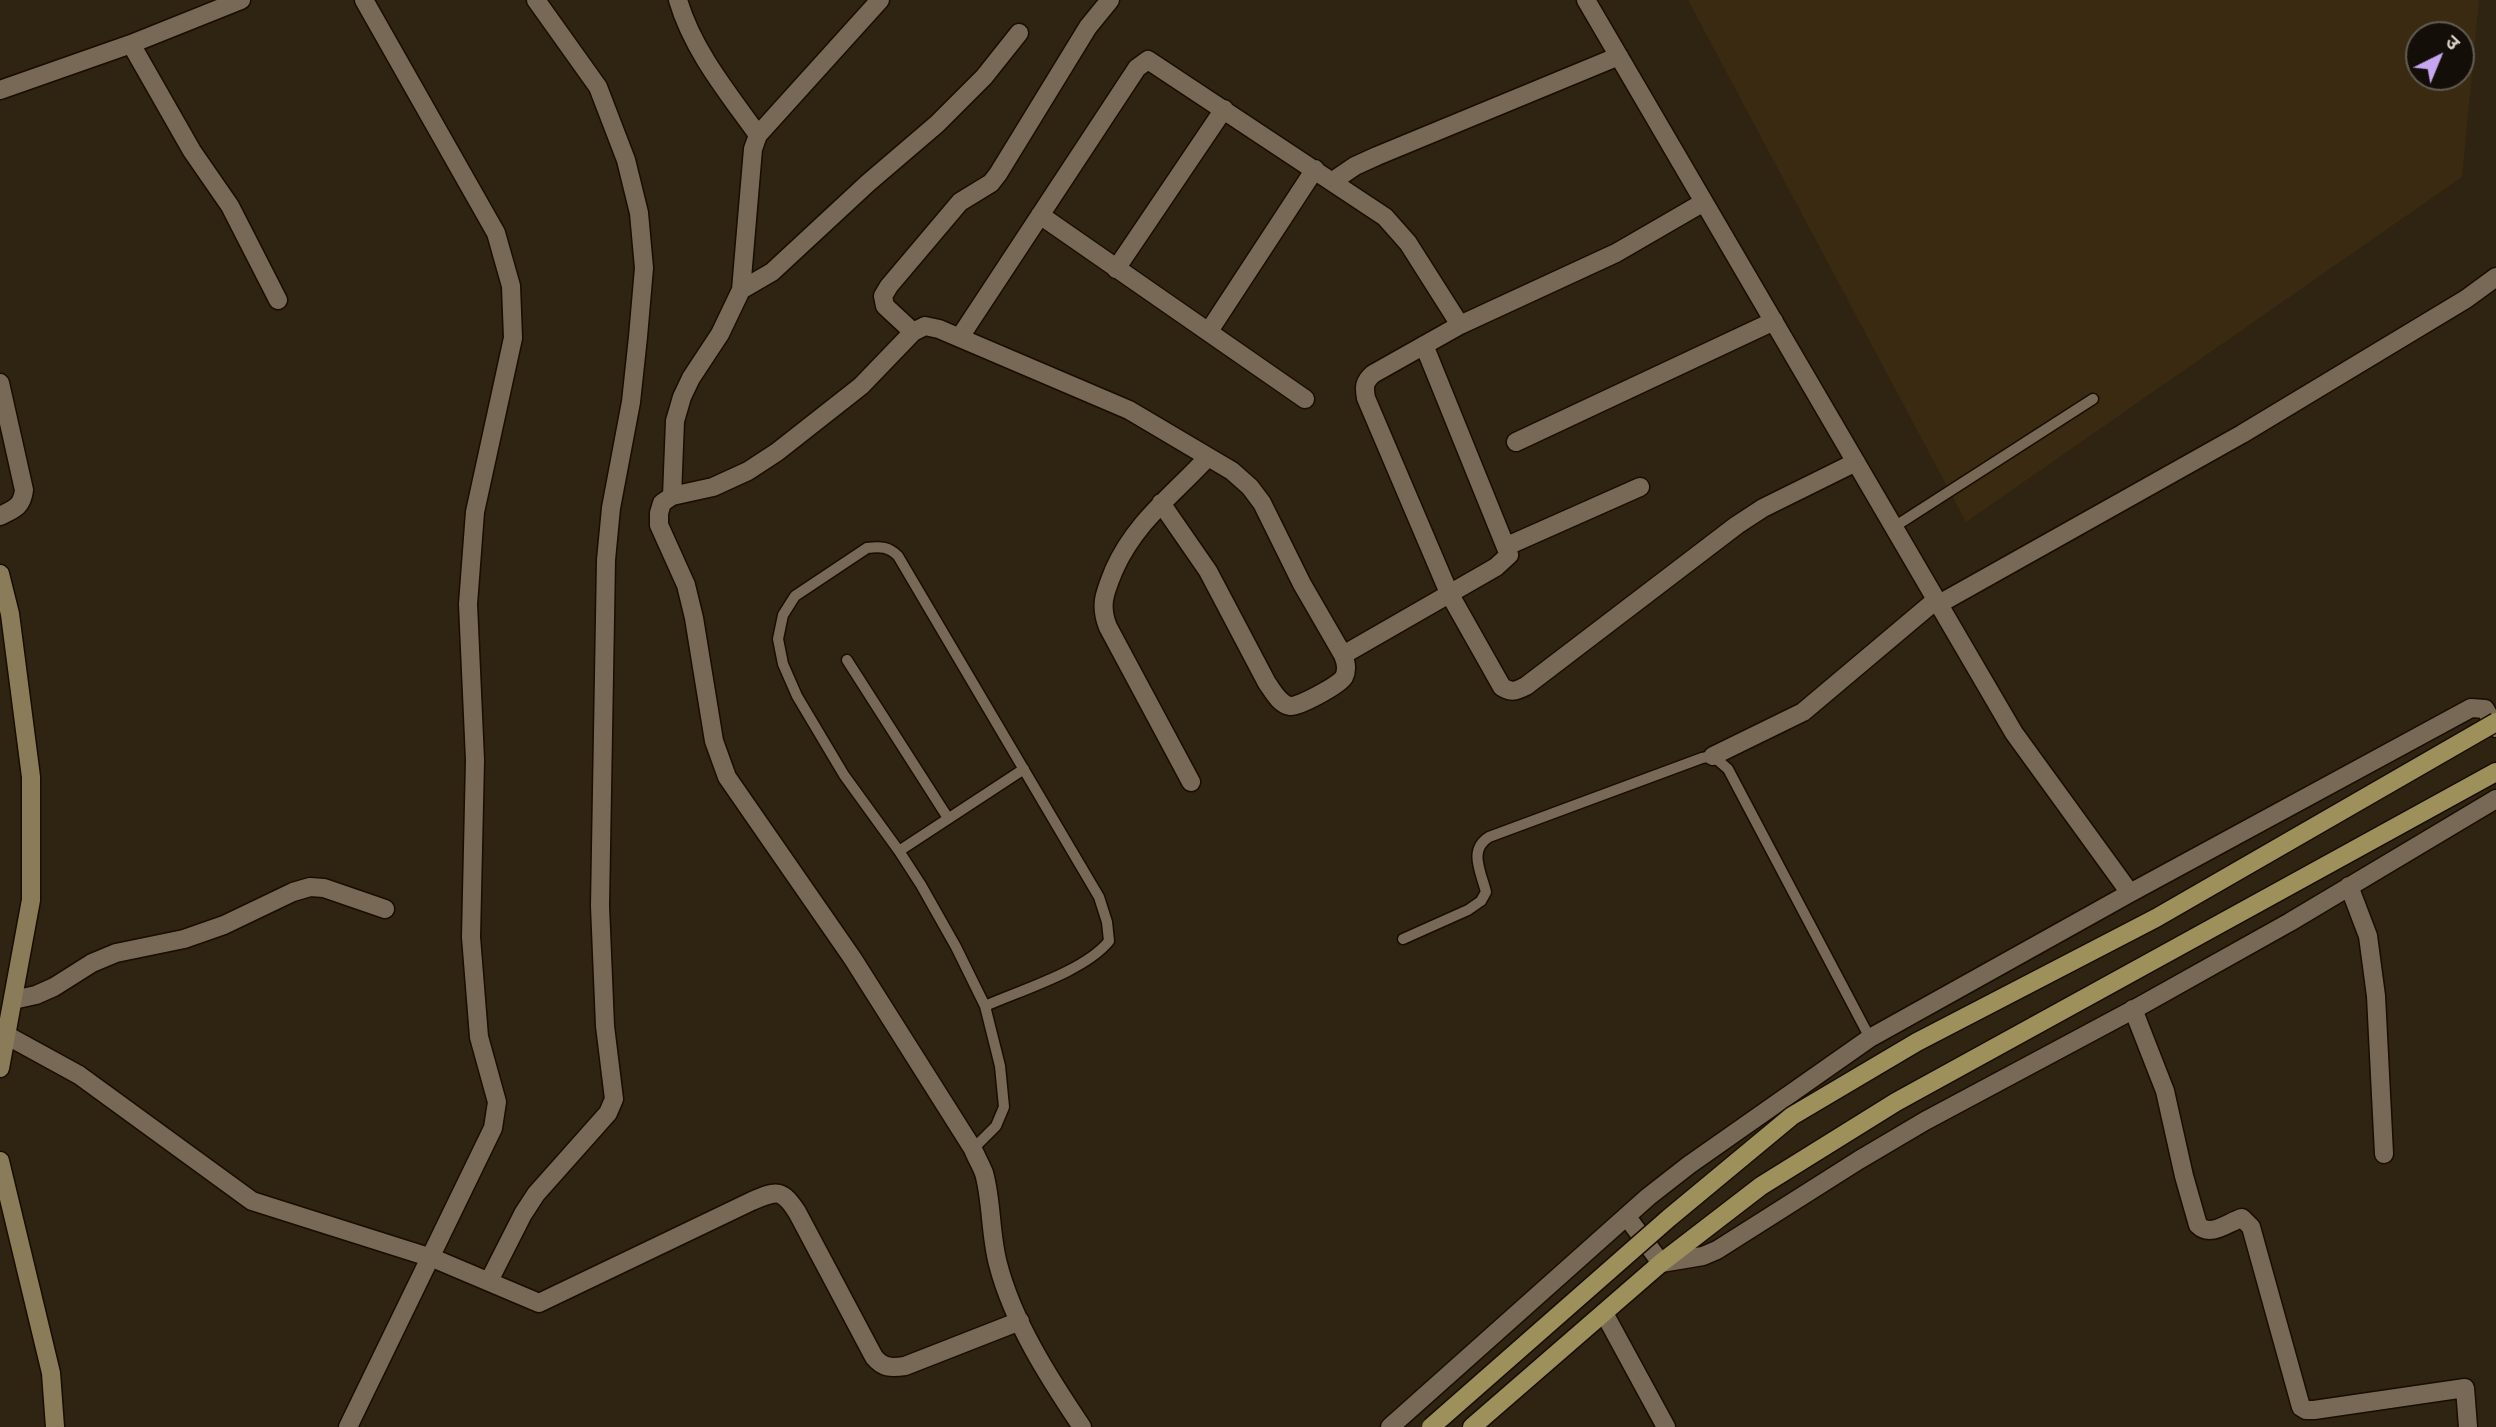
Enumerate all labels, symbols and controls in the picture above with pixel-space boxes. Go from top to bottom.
north arrow [2405,21,2475,91]
text: उ [2440,29,2466,55]

